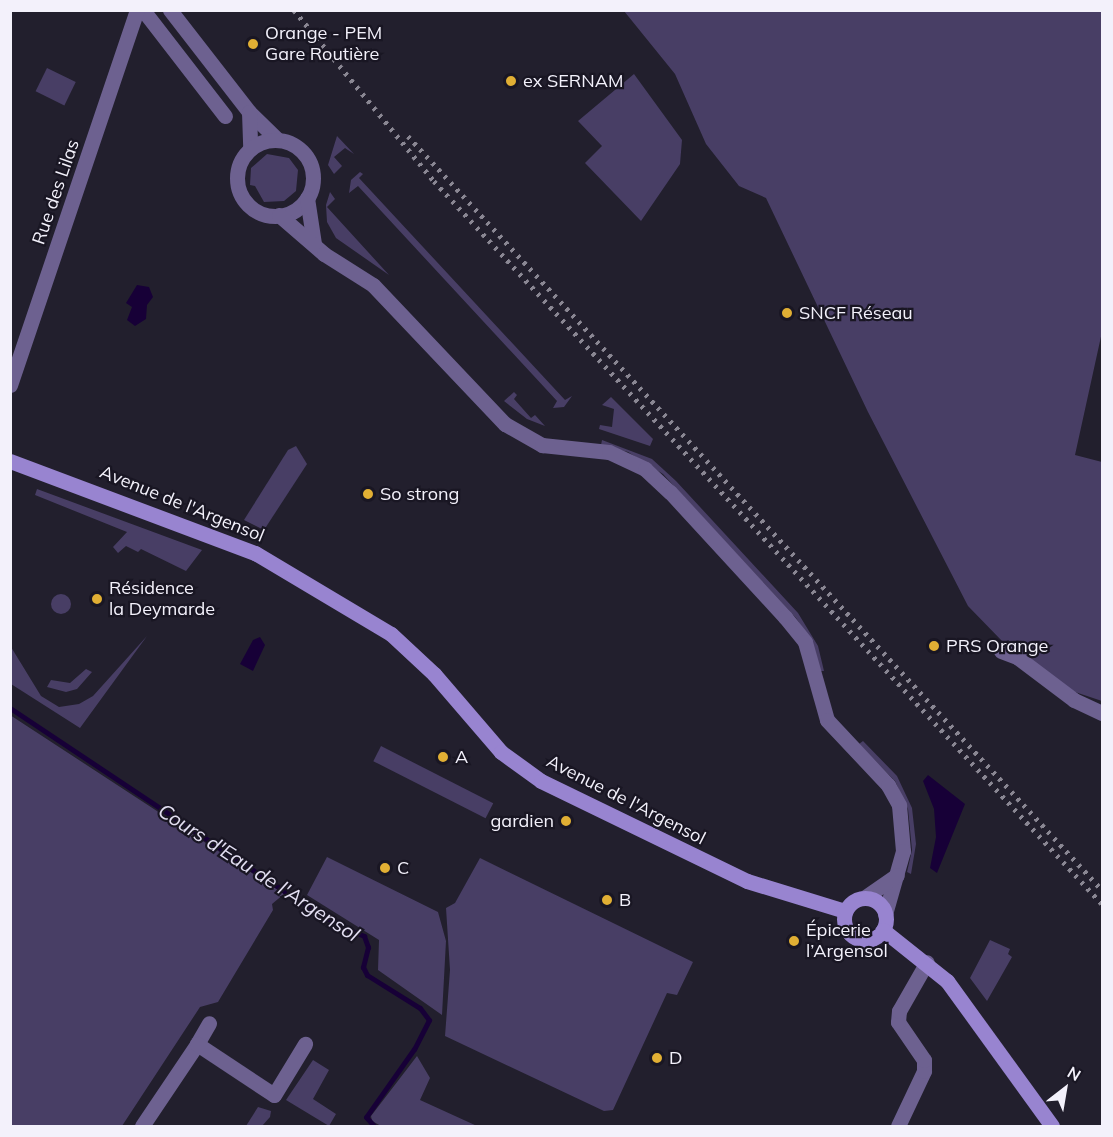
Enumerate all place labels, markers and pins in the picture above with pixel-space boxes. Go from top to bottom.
place label: Orange - PEM Gare Routière [265,23,382,66]
marker: Orange - PEM Gare Routière [246,37,260,51]
place label: ex SERNAM [523,70,623,92]
marker: ex SERNAM [504,74,518,88]
place label: SNCF Réseau [799,302,913,324]
marker: SNCF Réseau [780,306,794,320]
place label: So strong [380,483,459,505]
marker: So strong [361,487,375,501]
place label: Résidence la Deymarde [109,578,215,620]
marker: Résidence la Deymarde [90,592,104,606]
place label: PRS Orange [946,635,1048,657]
marker: PRS Orange [927,639,941,653]
place label: A [455,746,468,768]
marker: A [436,750,450,764]
place label: gardien [491,810,554,832]
marker: gardien [559,814,573,828]
place label: C [397,857,409,879]
marker: C [378,861,392,875]
place label: B [619,889,631,911]
marker: B [600,893,614,907]
place label: Épicerie l’Argensol [806,920,888,962]
marker: Épicerie l’Argensol [787,934,801,948]
place label: D [669,1047,682,1069]
marker: D [650,1051,664,1065]

